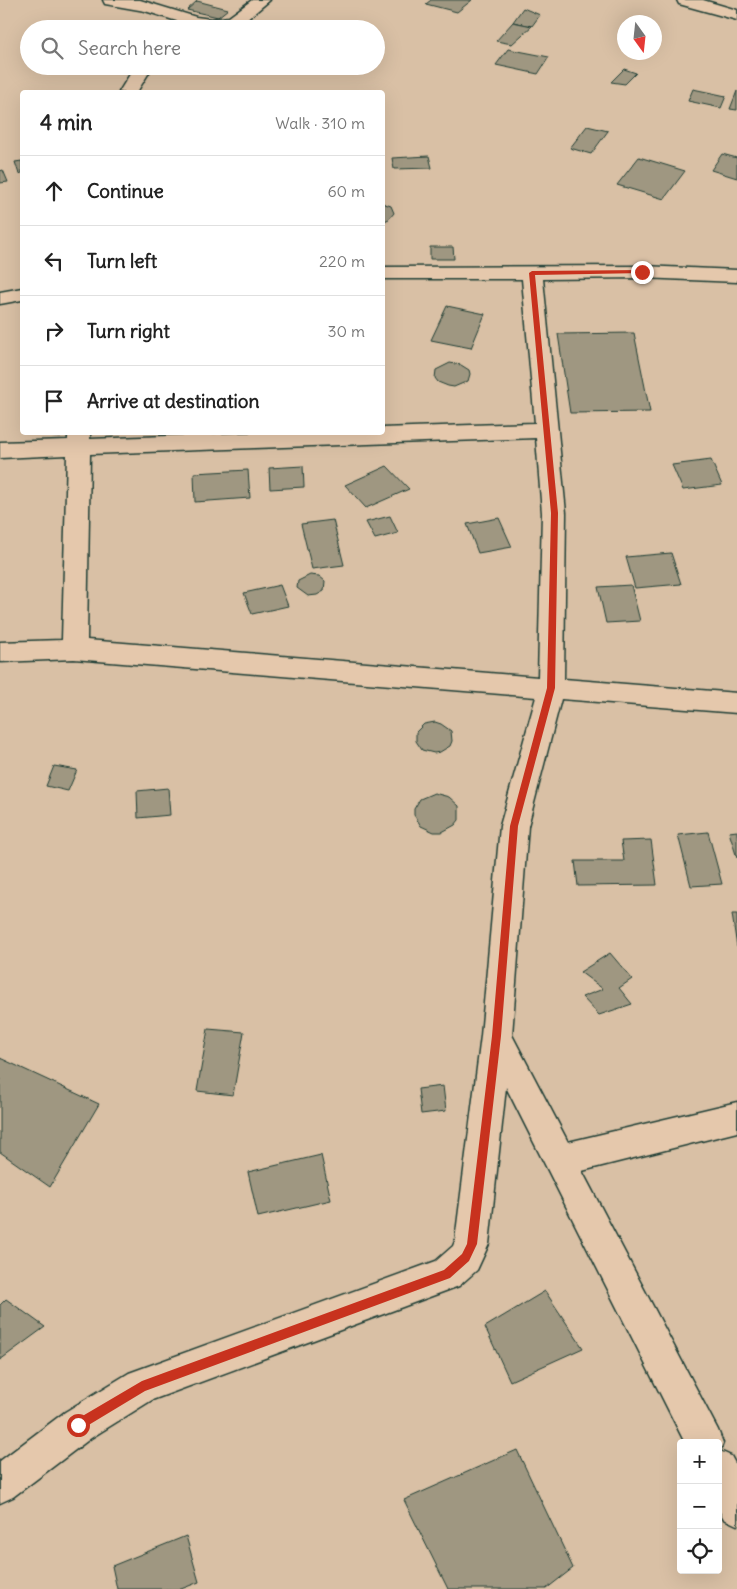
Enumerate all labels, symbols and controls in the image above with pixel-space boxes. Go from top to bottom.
north arrow [617,15,662,60]
search box [20,20,385,75]
icon: search [38,34,66,62]
text: Search here [78,36,181,60]
text: 4 min [40,109,92,136]
text: Walk · 310 m [275,113,365,133]
icon: ahead [40,177,68,205]
text: Continue [87,179,164,203]
text: 60 m [327,181,365,201]
icon: left [40,247,68,275]
text: Turn left [87,249,157,273]
text: 220 m [319,251,365,271]
route end [631,261,654,284]
icon: right [40,317,68,345]
text: Turn right [87,319,170,343]
text: 30 m [328,321,365,341]
icon: arrive [40,387,68,415]
text: Arrive at destination [87,389,260,413]
route start [67,1414,90,1437]
map controls [677,1439,722,1574]
button: + [677,1439,722,1484]
button: − [677,1484,722,1529]
button: locate [677,1529,722,1574]

